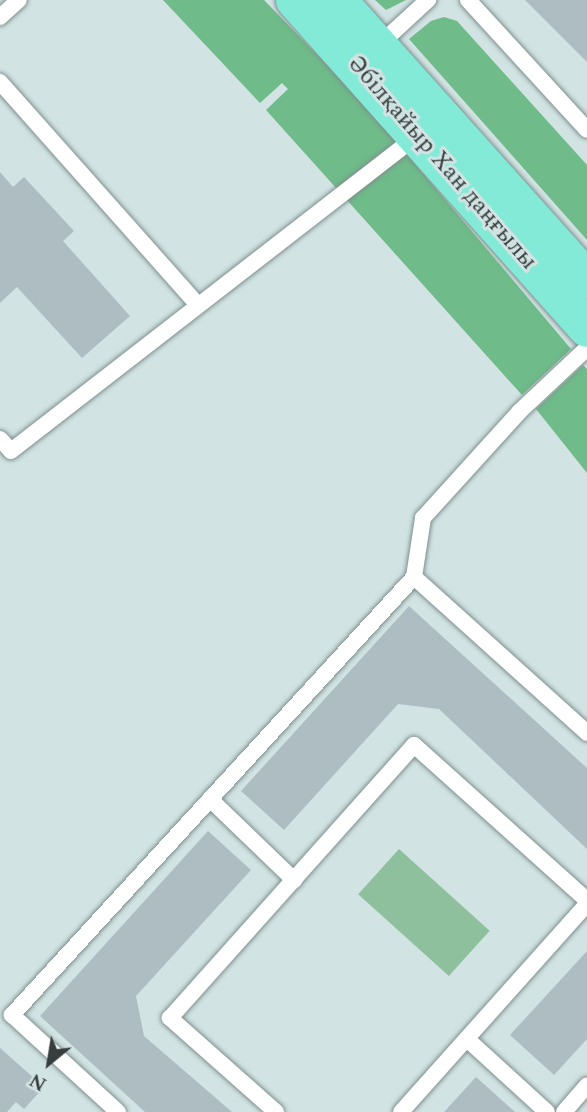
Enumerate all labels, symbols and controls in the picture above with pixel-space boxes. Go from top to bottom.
street label: Әбілқайыр Хан даңғылы [341,50,543,276]
north arrow [14,1028,84,1098]
text: N [24,1065,52,1098]

